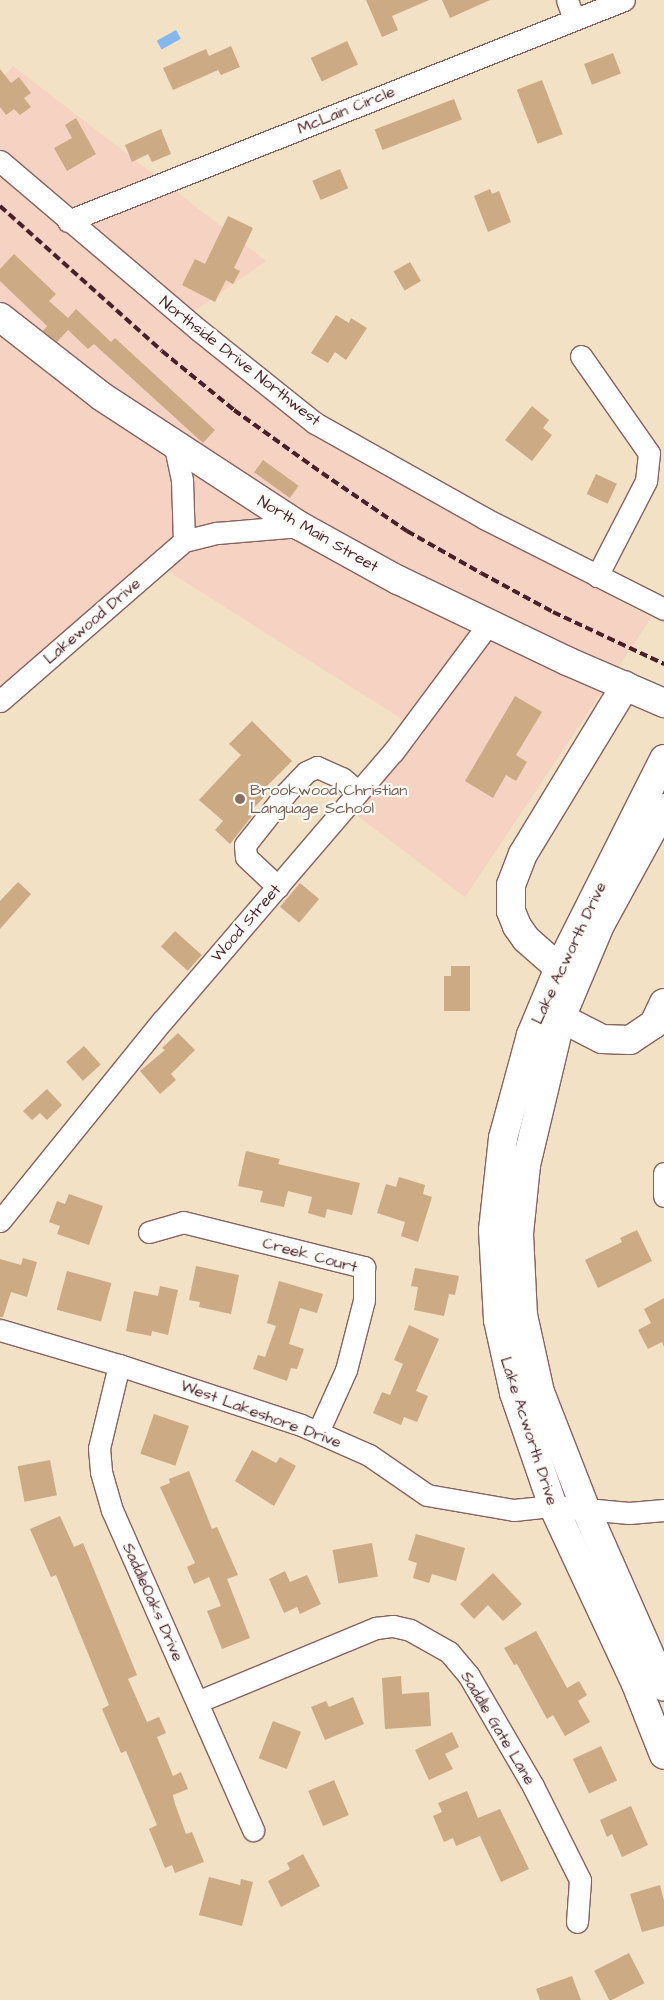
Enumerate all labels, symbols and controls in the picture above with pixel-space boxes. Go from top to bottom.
street label: McLain Circle [295,82,397,138]
street label: Northside Drive Northwest [156,292,324,430]
street label: North Main Street [254,492,382,576]
street label: Lakewood Drive [40,574,144,668]
place label: Brookwood Christian Language School [250,780,407,818]
marker: Brookwood Christian Language School [234,793,246,805]
street label: Lake Acworth Drive [528,879,610,1027]
street label: Wood Street [207,880,285,966]
street label: Creek Court [260,1233,360,1277]
street label: Lake Acworth Drive [496,1355,562,1507]
street label: West Lakeshore Drive [178,1376,344,1452]
street label: SaddleOaks Drive [118,1540,188,1664]
street label: Saddle Gate Lane [457,1668,539,1788]

